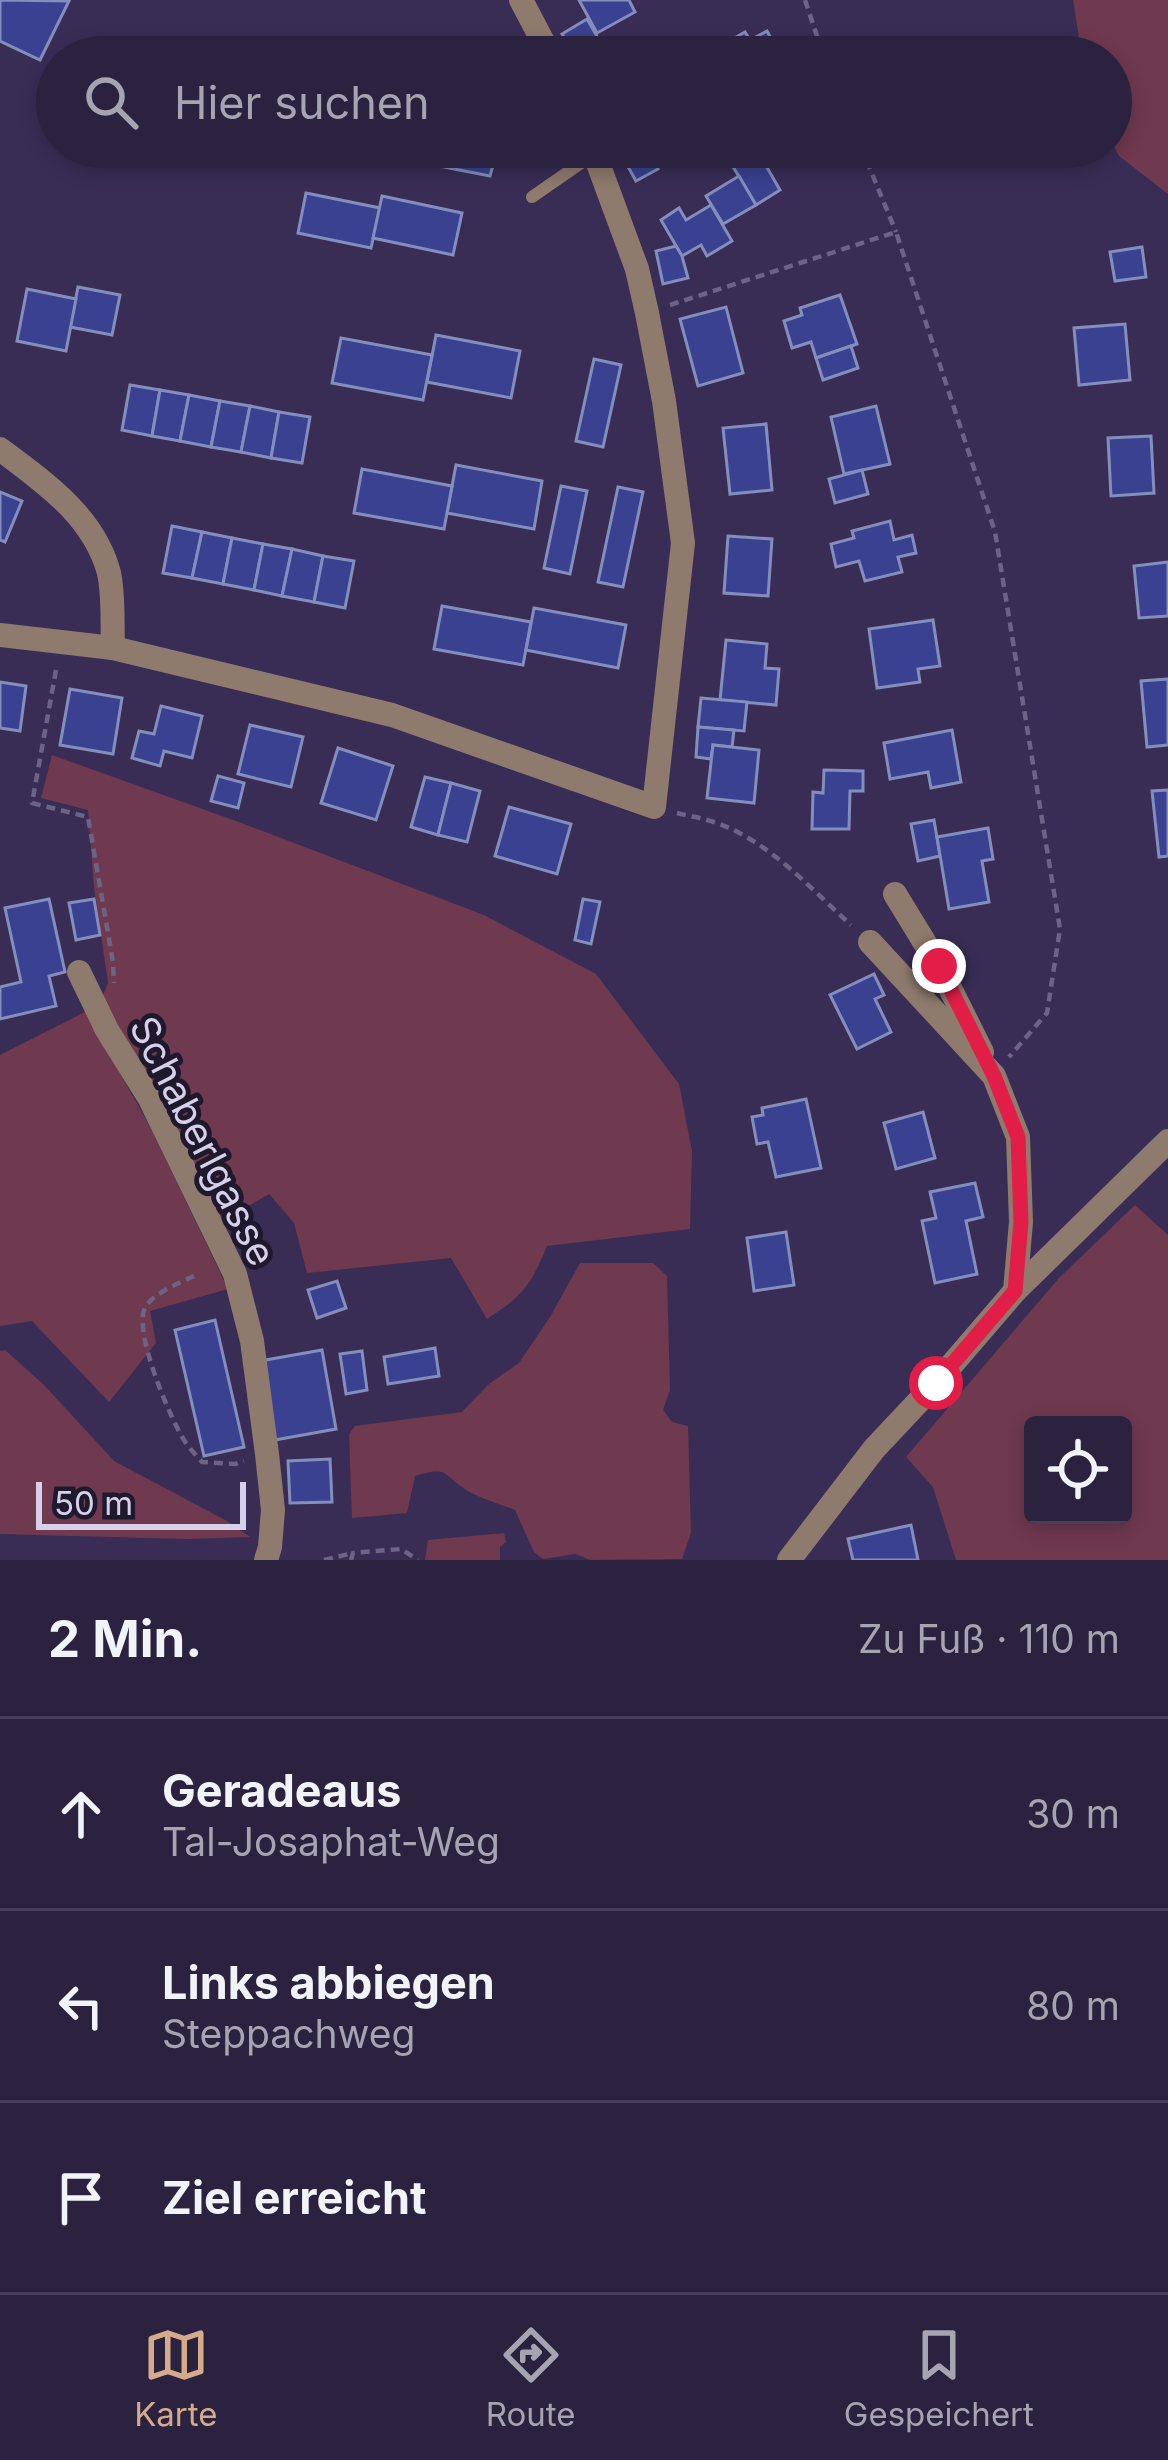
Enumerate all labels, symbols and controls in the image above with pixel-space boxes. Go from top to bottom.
search box [36,36,1132,168]
icon: search [78,69,144,135]
text: Hier suchen [174,75,430,130]
route end [912,939,966,993]
street label: Schaberlgasse [120,1008,286,1273]
route start [909,1356,963,1410]
map controls [1024,1416,1132,1524]
button: locate [1024,1416,1132,1524]
scale bar [36,1476,246,1529]
text: 50 m [54,1483,133,1523]
text: 2 Min. [48,1608,202,1669]
text: Zu Fuß · 110 m [858,1615,1120,1662]
text: Geradeaus [162,1763,401,1818]
icon: ahead [48,1781,114,1847]
text: 30 m [1026,1790,1120,1837]
text: Tal-Josaphat-Weg [162,1818,500,1865]
text: Links abbiegen [162,1955,495,2010]
icon: left [48,1973,114,2039]
text: 80 m [1026,1982,1120,2029]
text: Steppachweg [162,2010,415,2057]
icon: arrive [48,2165,114,2231]
text: Ziel erreicht [162,2170,426,2225]
tab: Karte [134,2322,217,2434]
tab: Route [486,2322,576,2434]
tab: Gespeichert [844,2322,1034,2434]

